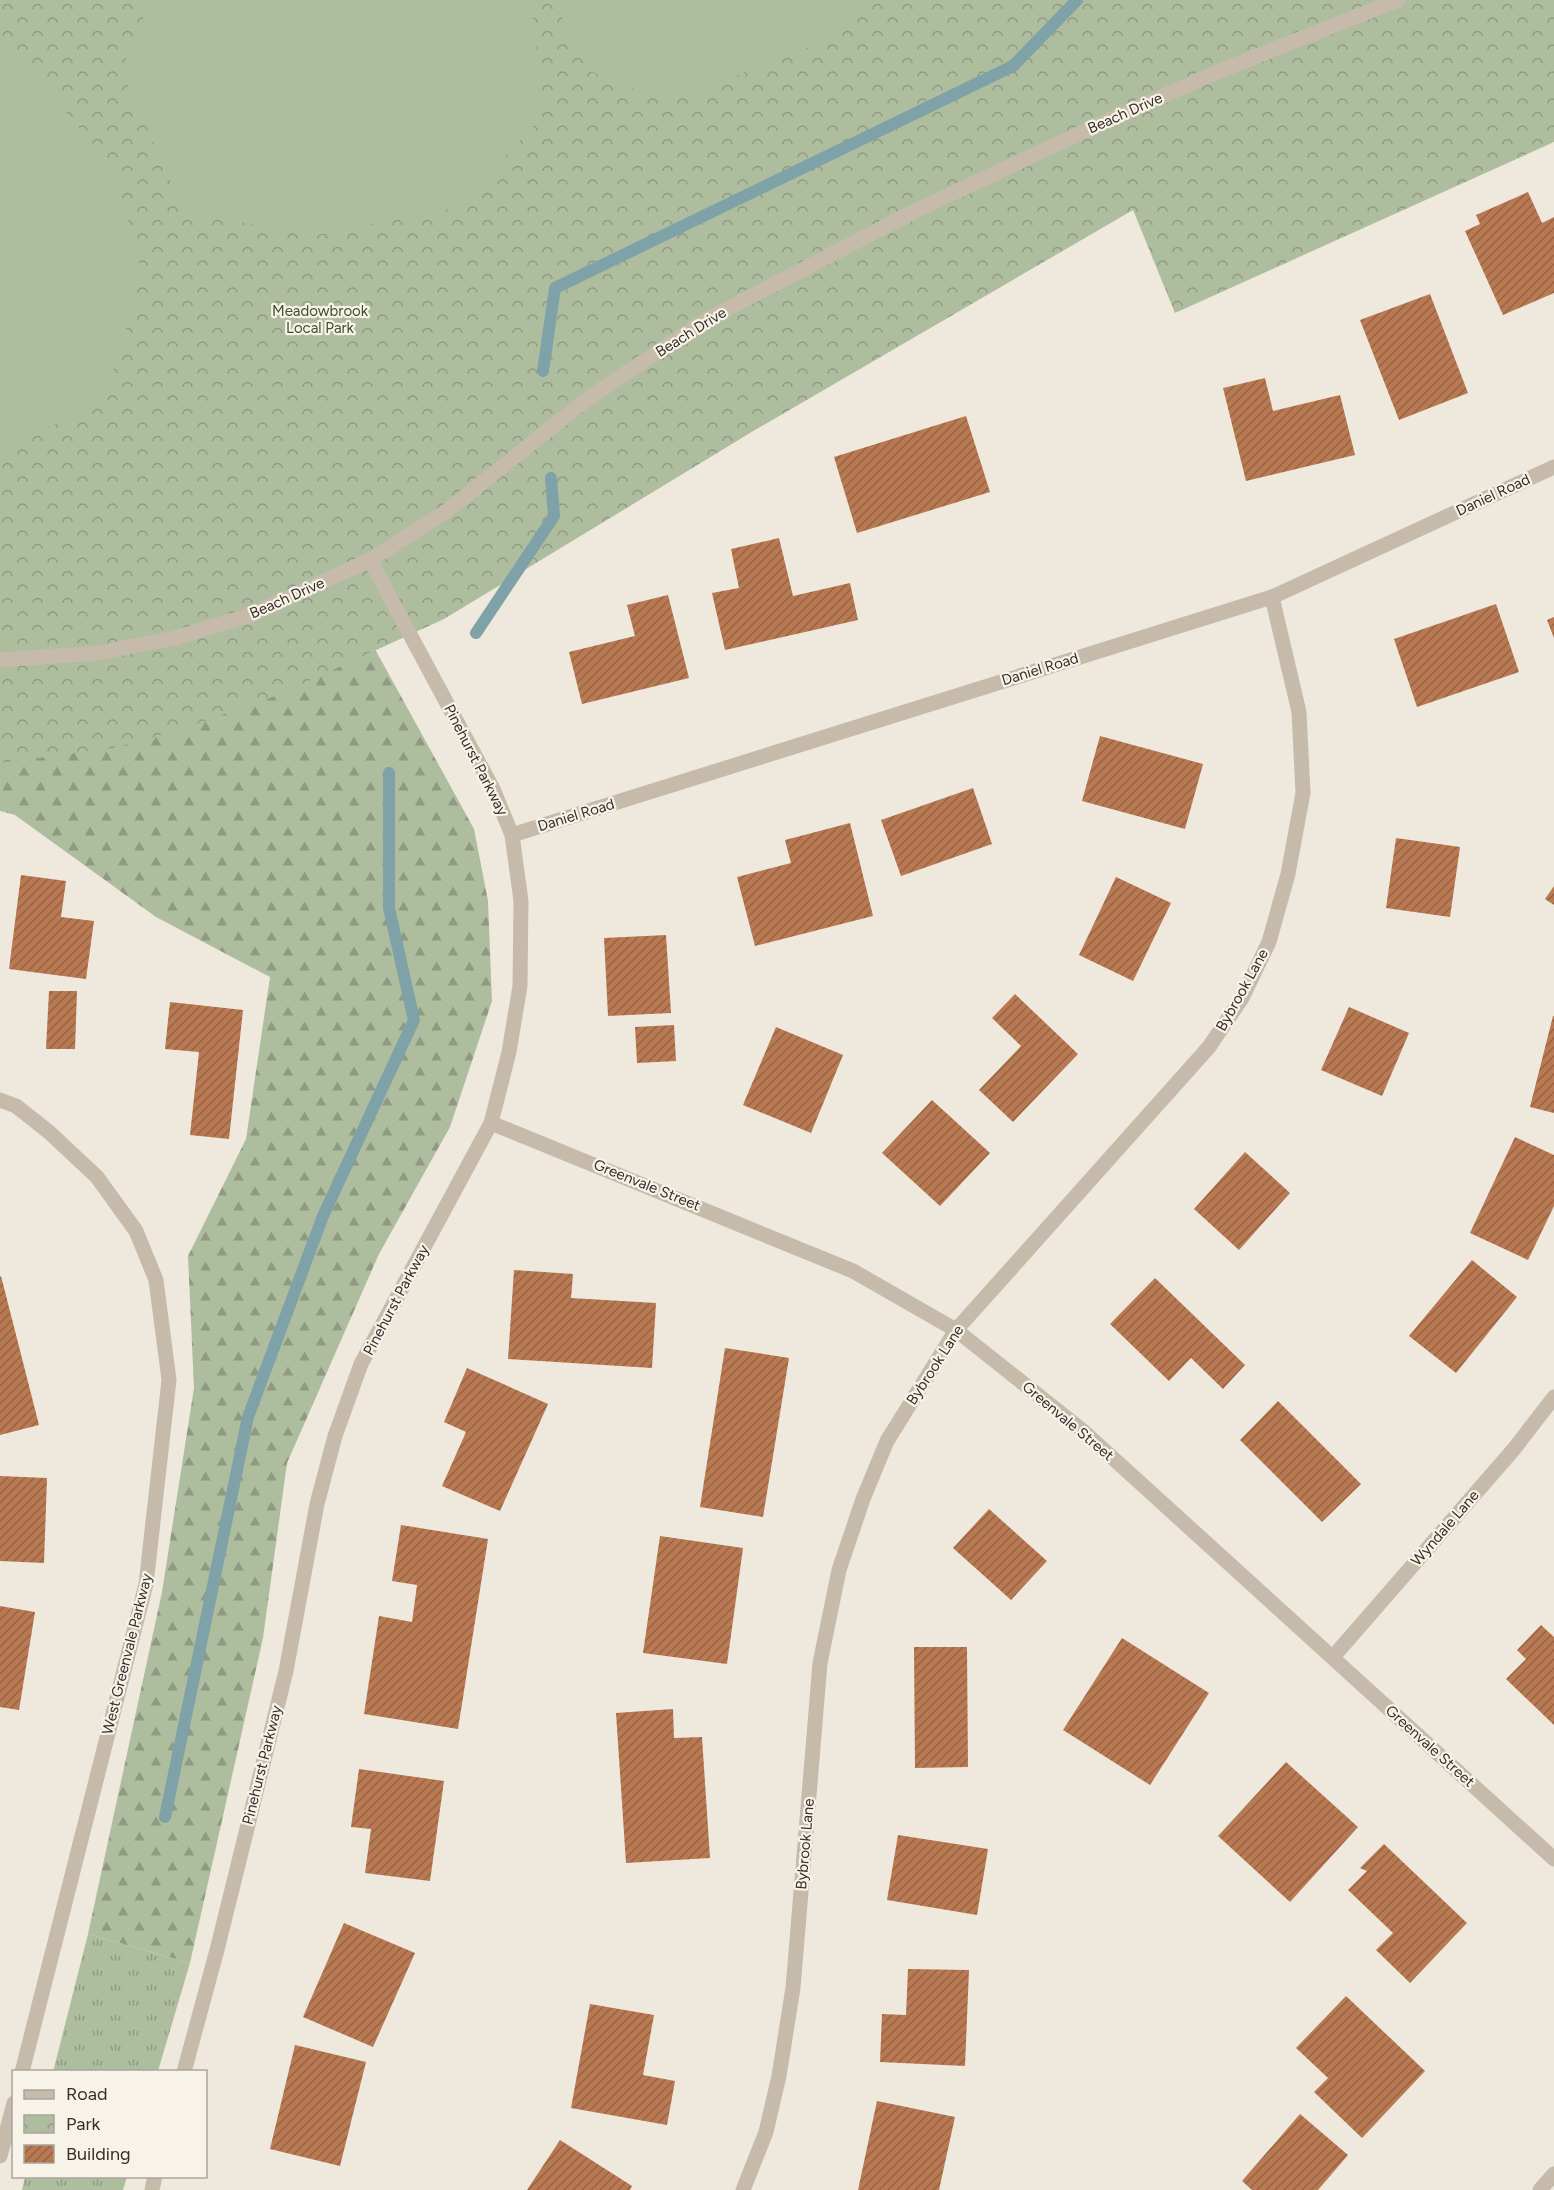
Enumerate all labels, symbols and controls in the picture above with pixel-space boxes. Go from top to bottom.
street label: Beach Drive [1085,89,1165,137]
park label: Meadowbrook Local Park [272,302,369,337]
street label: Beach Drive [652,303,730,361]
street label: Daniel Road [1453,470,1533,520]
street label: Beach Drive [247,574,327,622]
street label: Daniel Road [999,649,1081,689]
street label: Pinehurst Parkway [440,701,512,819]
street label: Daniel Road [535,795,617,835]
street label: Bybrook Lane [1212,946,1272,1034]
street label: Greenvale Street [591,1155,703,1215]
street label: Pinehurst Parkway [359,1242,433,1358]
street label: Bybrook Lane [903,1322,967,1408]
street label: Greenvale Street [1019,1378,1118,1465]
street label: Wyndale Lane [1407,1487,1483,1569]
street label: West Greenvale Parkway [98,1571,156,1736]
street label: Greenvale Street [1382,1701,1478,1791]
street label: Pinehurst Parkway [238,1703,286,1827]
street label: Bybrook Lane [792,1798,818,1890]
legend [12,2070,207,2178]
text: Road [66,2083,107,2105]
text: Park [66,2113,101,2135]
text: Building [66,2143,131,2165]

